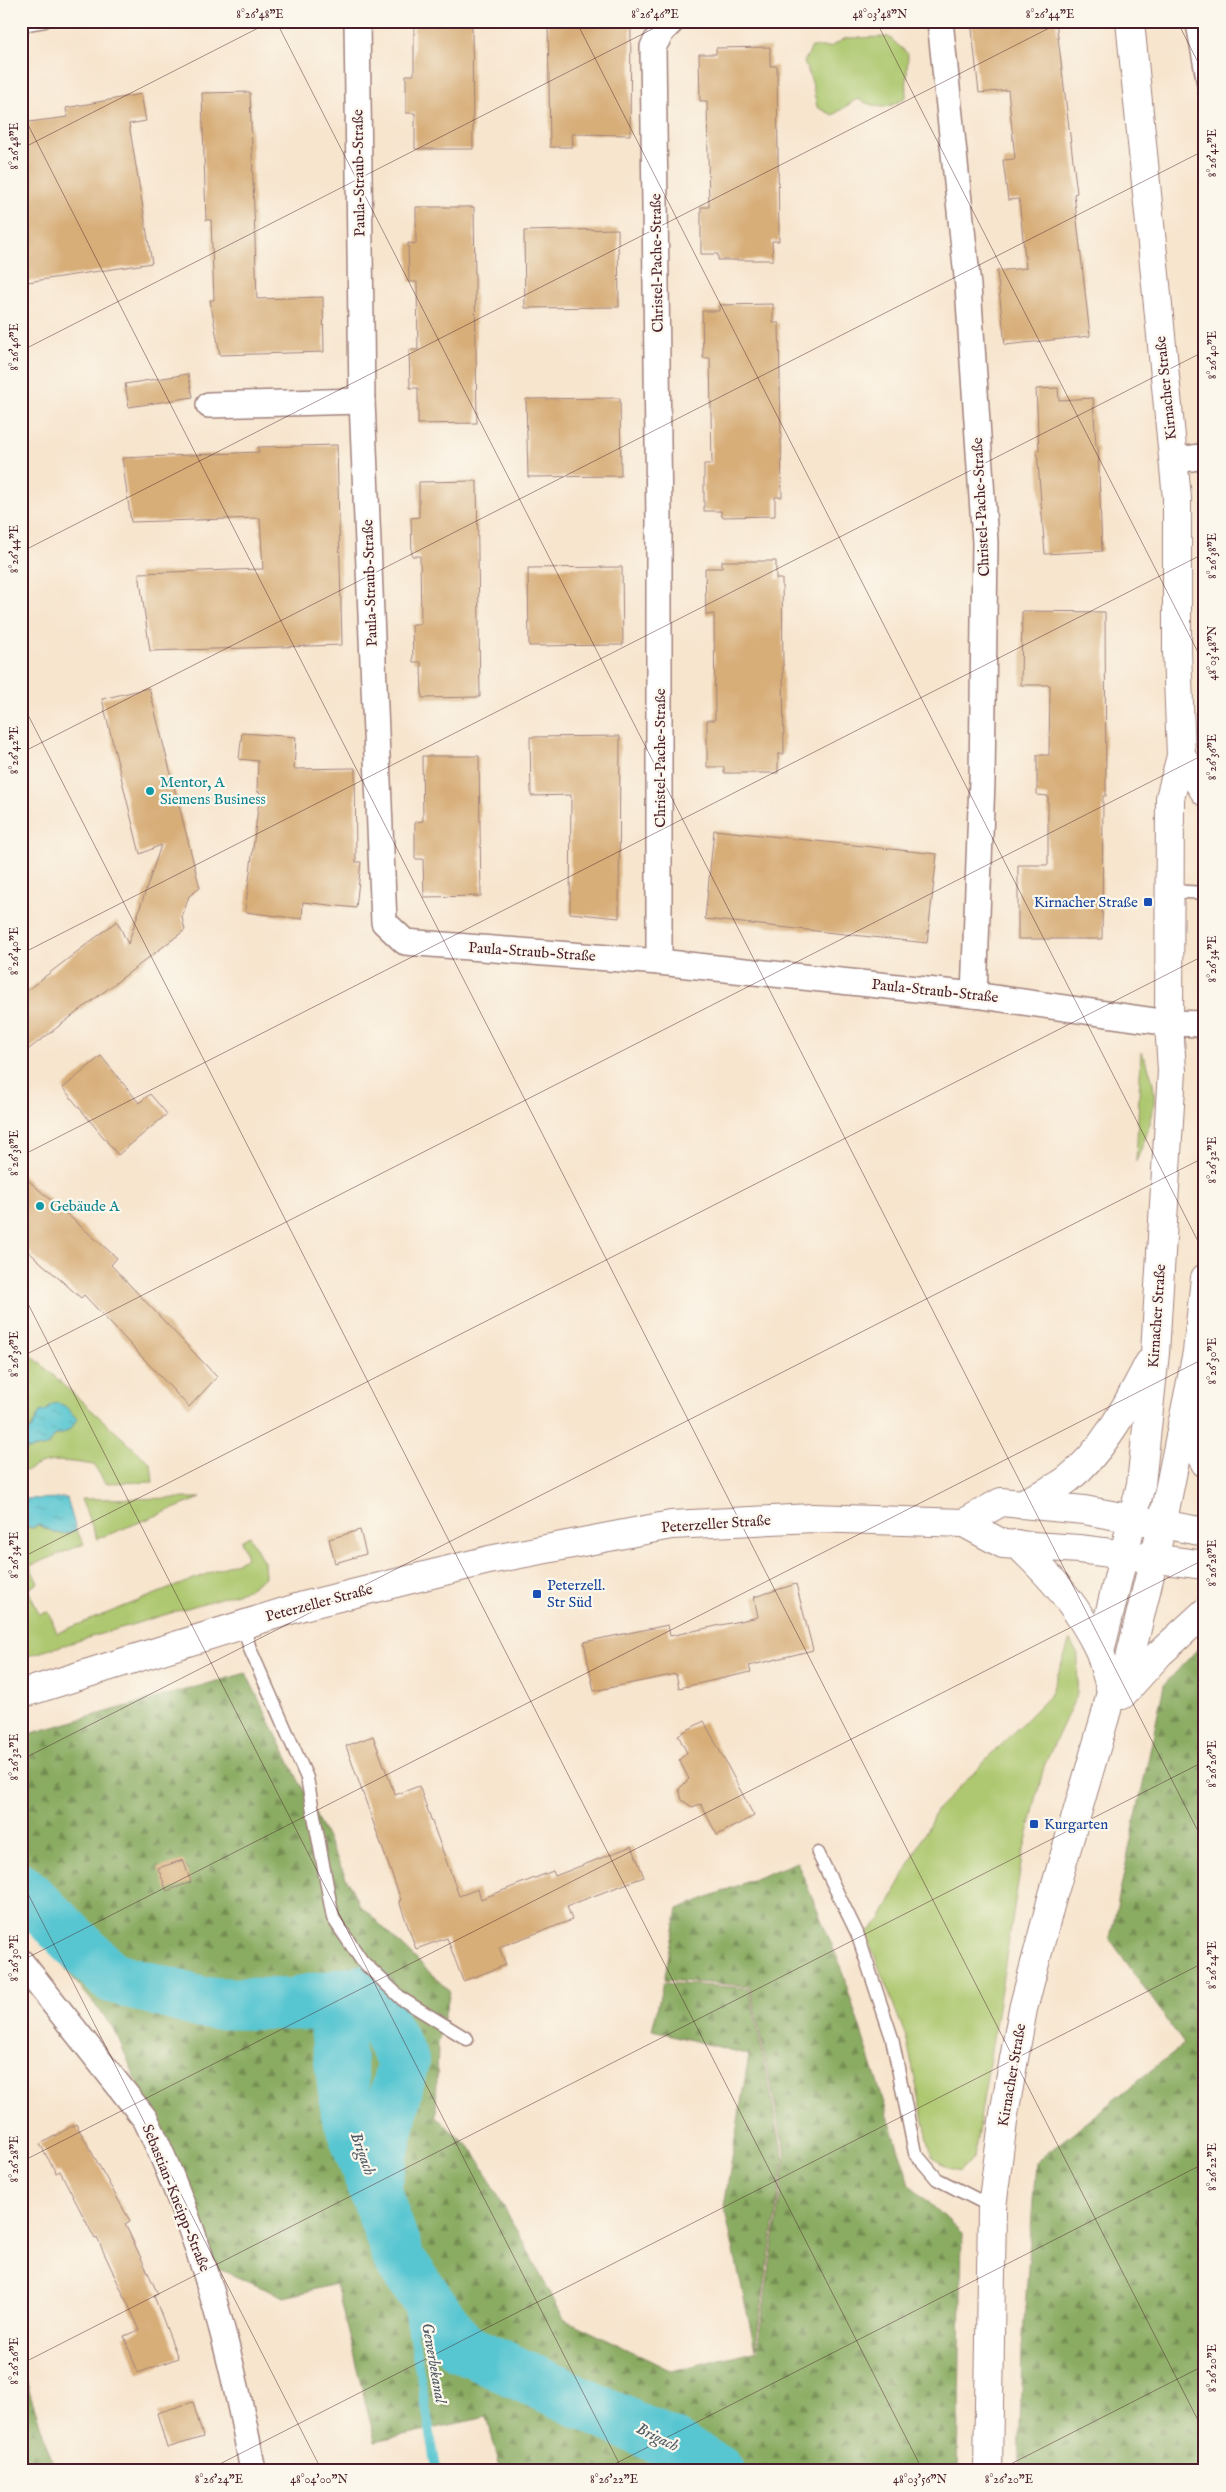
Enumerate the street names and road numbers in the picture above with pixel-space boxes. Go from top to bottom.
street label: Paula-Straub-Straße [348,109,370,237]
street label: Christel-Pache-Straße [646,193,668,333]
street label: Kirnacher Straße [1151,335,1181,441]
street label: Christel-Pache-Straße [968,437,994,577]
street label: Paula-Straub-Straße [358,519,382,647]
street label: Christel-Pache-Straße [651,688,670,828]
street label: Paula-Straub-Straße [468,938,596,966]
street label: Paula-Straub-Straße [871,975,999,1007]
street label: Kirnacher Straße [1144,1263,1170,1369]
street label: Peterzeller Straße [660,1511,772,1537]
street label: Peterzeller Straße [263,1580,375,1626]
street label: Kirnacher Straße [994,2022,1030,2128]
street label: Sebastian-Kneipp-Straße [138,2122,214,2275]

